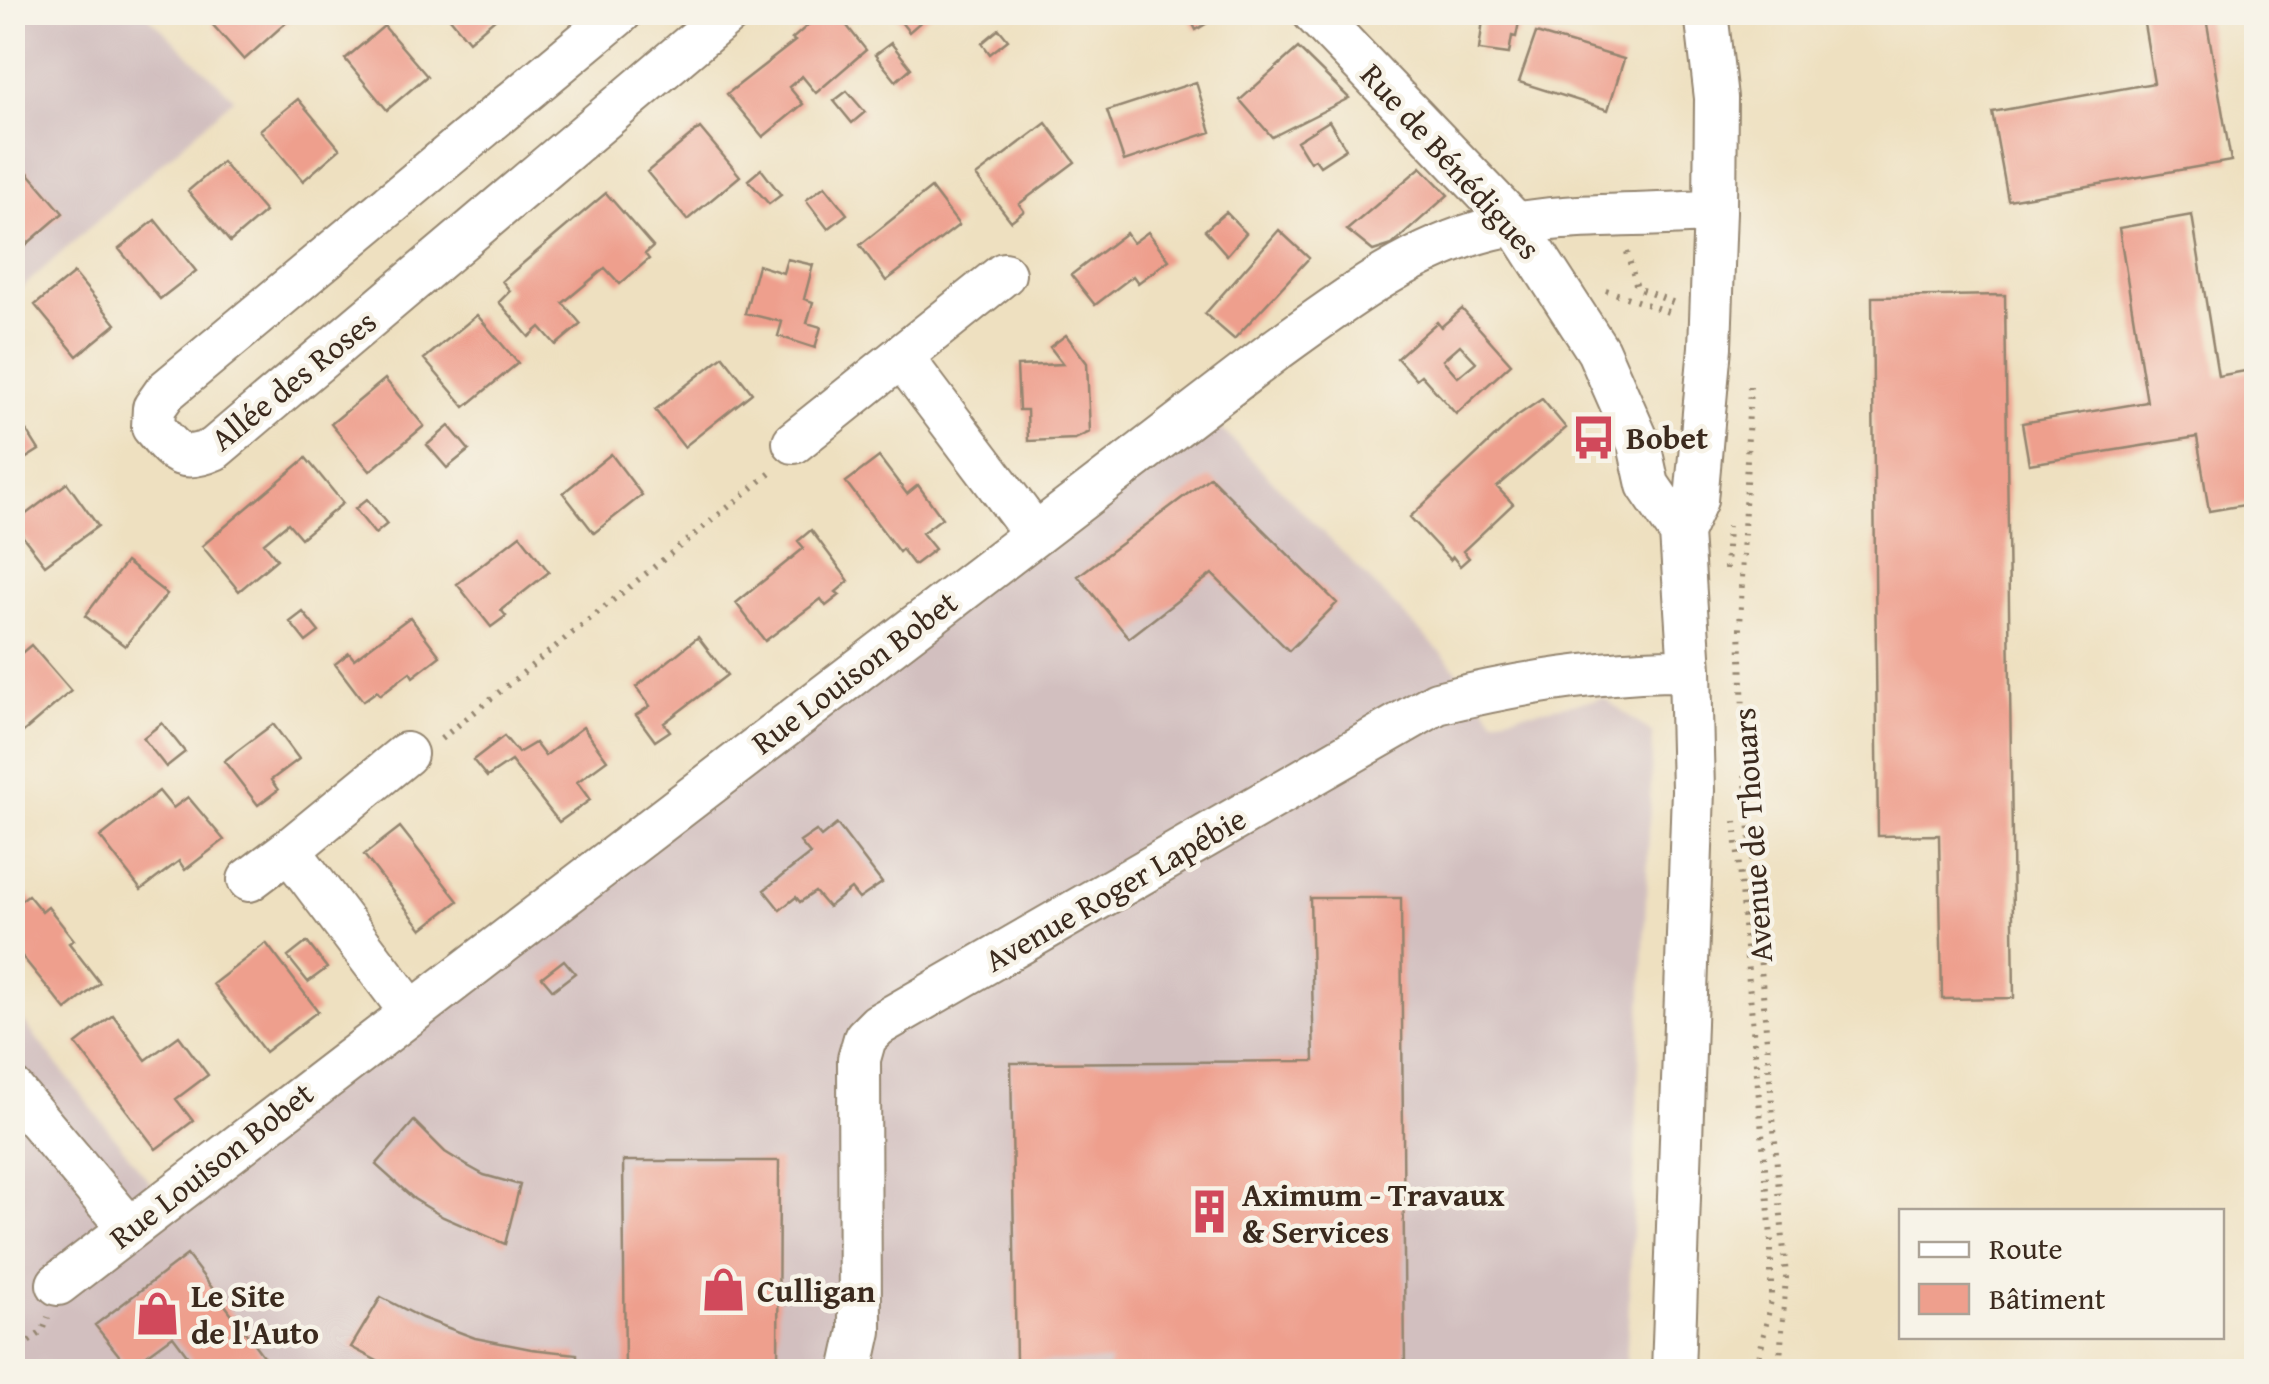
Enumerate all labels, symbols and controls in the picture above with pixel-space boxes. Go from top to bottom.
street label: Rue de Bénédigues [1350,52,1552,270]
street label: Allée des Roses [200,298,386,462]
bus stop icon: Bobet [1569,413,1617,461]
place label: Bobet [1626,414,1708,461]
street label: Rue Louison Bobet [741,579,967,765]
street label: Avenue de Thouars [1720,706,1784,964]
street label: Avenue Roger Lapébie [976,795,1254,983]
street label: Rue Louison Bobet [99,1070,323,1260]
place label: Aximum - Travaux & Services [1242,1171,1505,1255]
building icon: Aximum - Travaux & Services [1185,1188,1233,1236]
legend [1899,1209,2224,1339]
text: Route [1989,1226,2062,1270]
shop icon: Culligan [700,1266,748,1314]
place label: Culligan [757,1267,875,1314]
place label: Le Site de l'Auto [191,1272,319,1356]
text: Bâtiment [1989,1276,2106,1320]
shop icon: Le Site de l'Auto [134,1289,182,1337]

